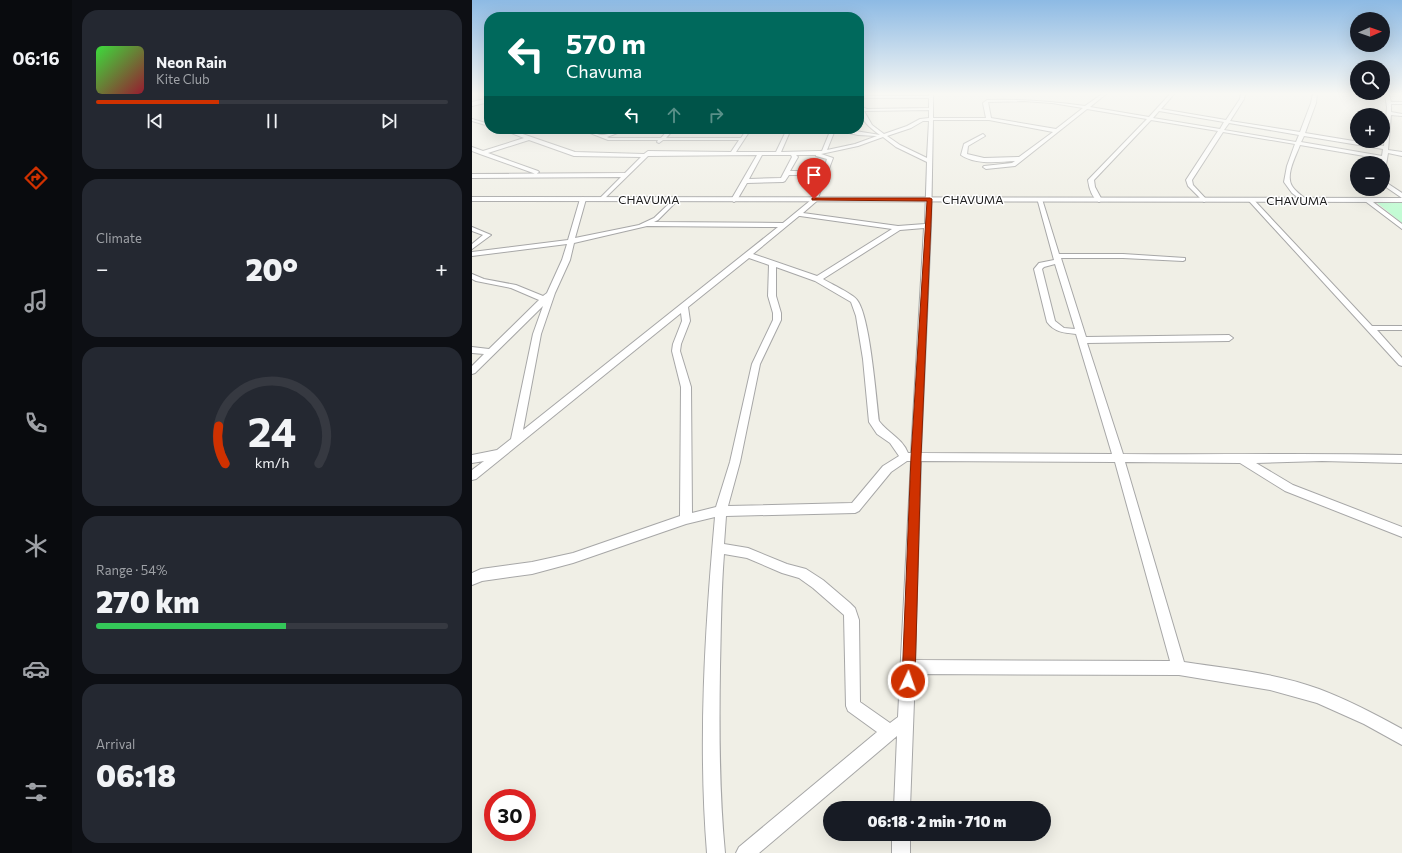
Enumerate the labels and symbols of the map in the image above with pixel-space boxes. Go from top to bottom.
north arrow [1350,12,1390,52]
pin [797,158,831,199]
street label: CHAVUMA [618,192,680,206]
street label: CHAVUMA [942,192,1004,206]
street label: CHAVUMA [1266,193,1328,207]
position arrow [887,660,929,702]
speed limit sign: 30 [484,789,536,841]

